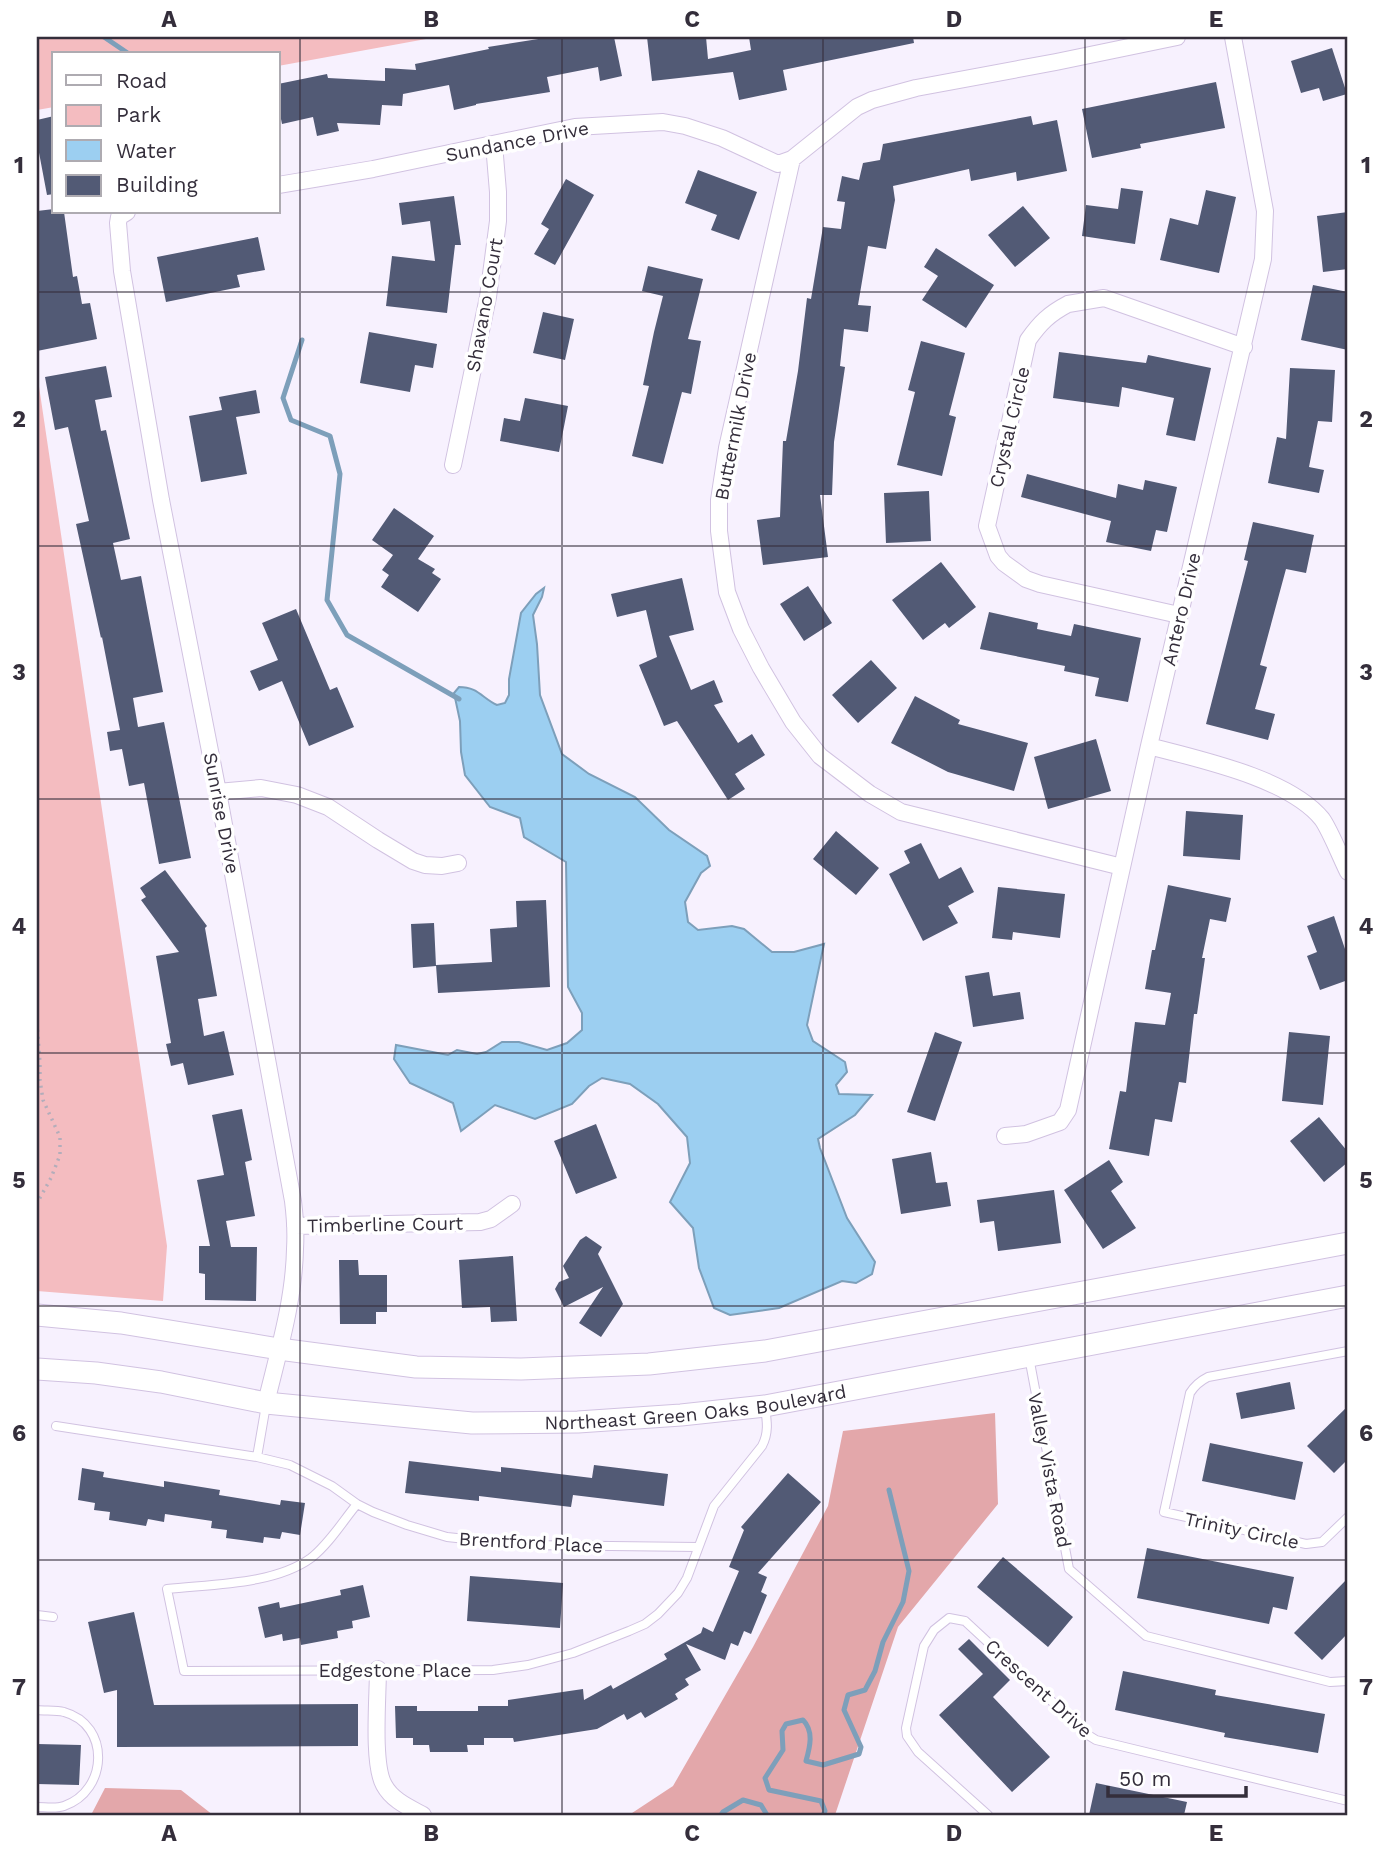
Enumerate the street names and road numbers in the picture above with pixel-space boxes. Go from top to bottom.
street label: Sundance Drive [444,116,591,167]
street label: Shavano Court [461,236,508,374]
street label: Buttermilk Drive [710,350,761,502]
street label: Crystal Circle [984,364,1035,490]
street label: Antero Drive [1157,550,1206,668]
street label: Sunrise Drive [198,750,245,876]
street label: Timberline Court [307,1212,463,1237]
street label: Northeast Green Oaks Boulevard [544,1380,848,1434]
street label: Valley Vista Road [1023,1390,1076,1550]
street label: Trinity Circle [1183,1507,1301,1554]
street label: Brentford Place [458,1527,604,1558]
street label: Crescent Drive [980,1634,1097,1743]
street label: Edgestone Place [318,1659,472,1682]

